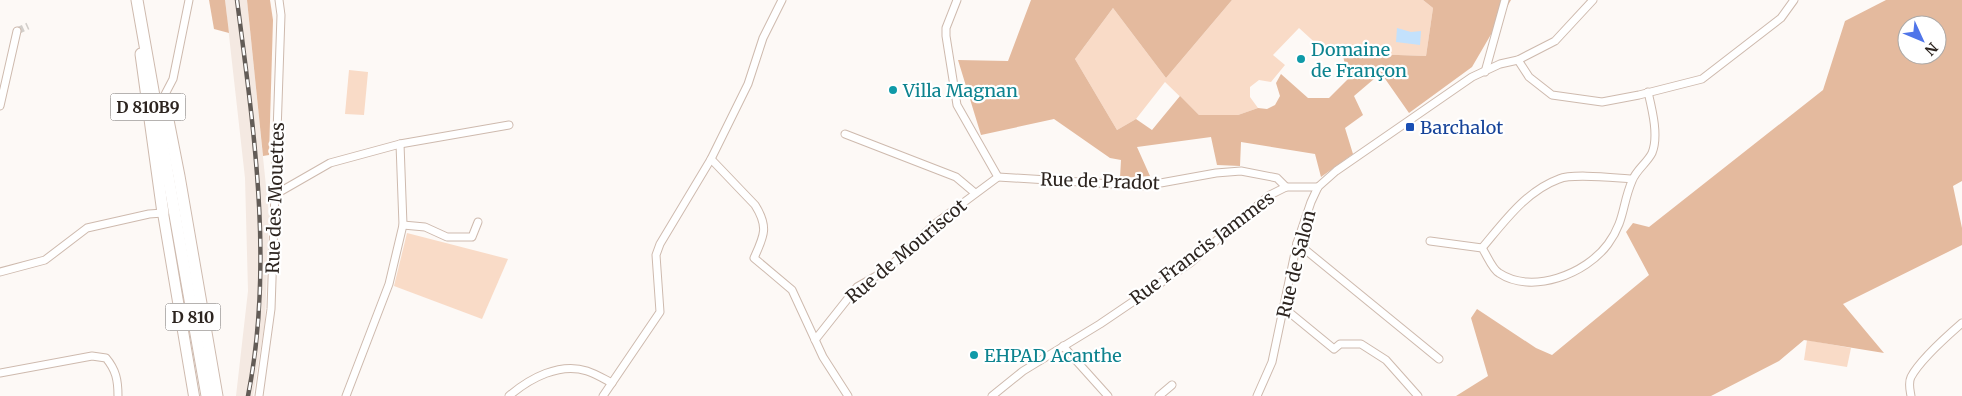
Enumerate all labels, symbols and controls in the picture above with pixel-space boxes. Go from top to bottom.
north arrow [1897,15,1947,65]
place label: Domaine de Françon [1311,38,1407,82]
text: N [1921,39,1942,59]
marker: Domaine de Françon [1295,53,1307,65]
place label: Villa Magnan [902,79,1018,102]
marker: Villa Magnan [887,84,899,96]
road number: D 810B9 [110,94,186,120]
place label: Barchalot [1420,116,1503,139]
marker: Barchalot [1404,121,1416,133]
street label: Rue des Mouettes [261,122,289,274]
street label: Rue de Pradot [1040,167,1160,195]
street label: Rue Francis Jammes [1125,186,1279,310]
street label: Rue de Mouriscot [841,194,971,308]
street label: Rue de Salon [1271,208,1321,320]
road number: D 810 [166,304,220,330]
place label: EHPAD Acanthe [984,344,1122,367]
marker: EHPAD Acanthe [968,349,980,361]

